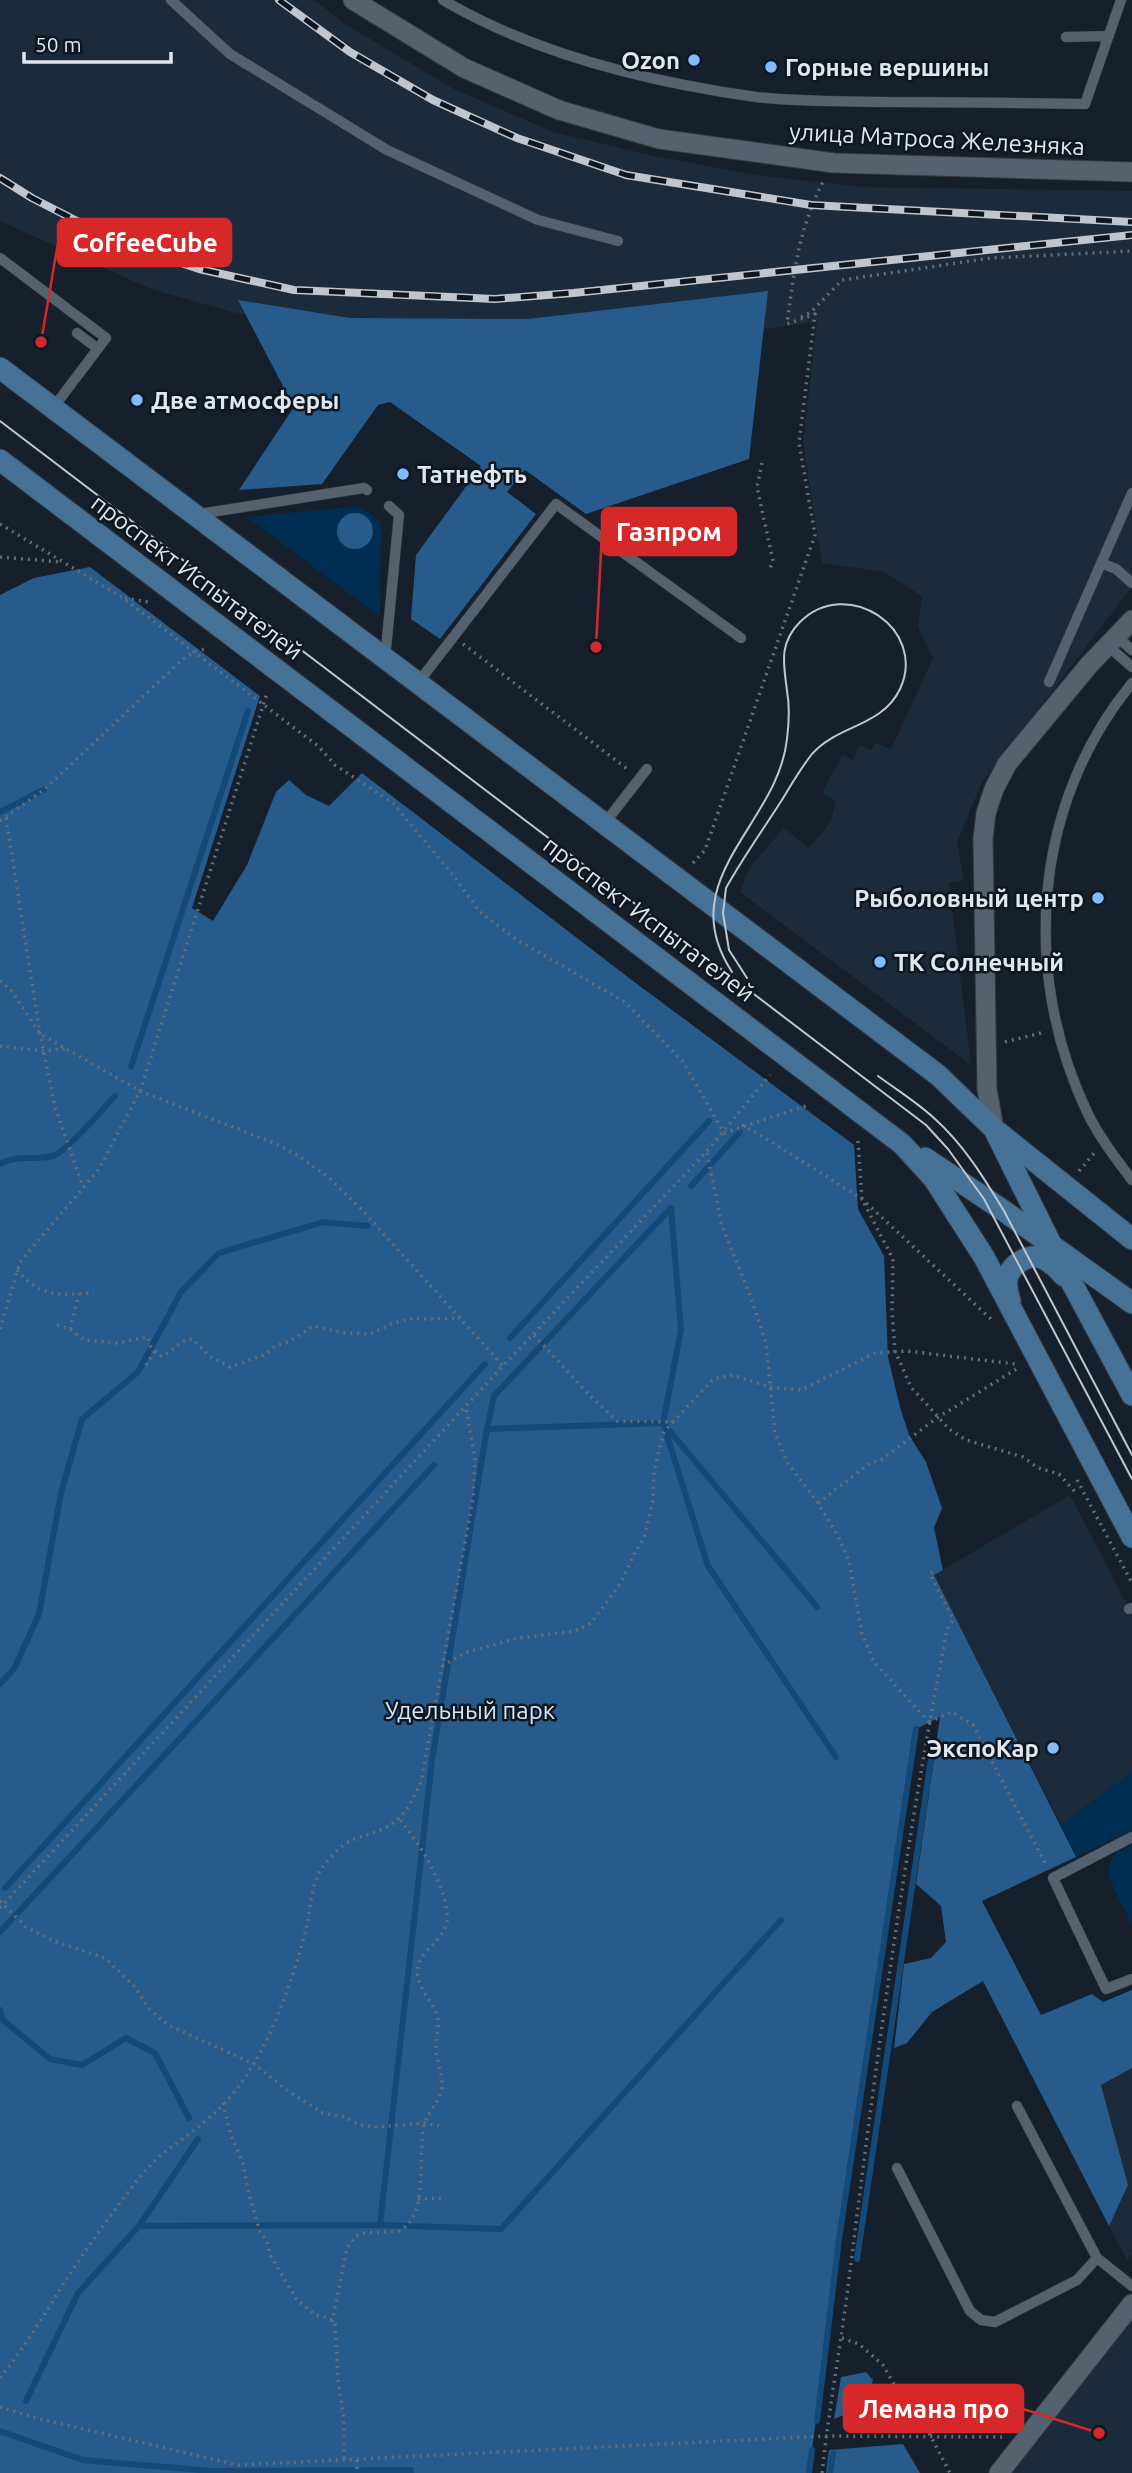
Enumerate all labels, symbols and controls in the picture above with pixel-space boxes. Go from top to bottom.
scale bar [24,21,172,65]
text: 50 m [35,32,82,56]
place label: Ozon [621,47,680,74]
marker: Ozon [686,52,702,68]
place label: Горные вершины [785,54,989,81]
marker: Горные вершины [763,59,779,75]
street label: улица Матроса Железняка [788,118,1086,160]
callout: CoffeeCube [58,219,231,266]
text: CoffeeCube [72,228,218,257]
place label: Две атмосферы [151,387,339,414]
marker: Две атмосферы [129,392,145,408]
place label: Татнефть [417,461,527,488]
marker: Татнефть [395,466,411,482]
street label: проспект Испытателей [86,489,308,665]
callout: Газпром [602,508,736,555]
text: Газпром [616,517,722,546]
street label: проспект Испытателей [538,831,760,1007]
place label: Рыболовный центр [854,885,1084,912]
marker: Рыболовный центр [1090,890,1106,906]
place label: ТК Солнечный [894,949,1064,976]
marker: ТК Солнечный [872,954,888,970]
park label: Удельный парк [385,1697,555,1724]
place label: ЭкспоКар [926,1735,1039,1762]
marker: ЭкспоКар [1045,1740,1061,1756]
callout: Лемана про [844,2385,1023,2432]
text: Лемана про [859,2394,1009,2423]

